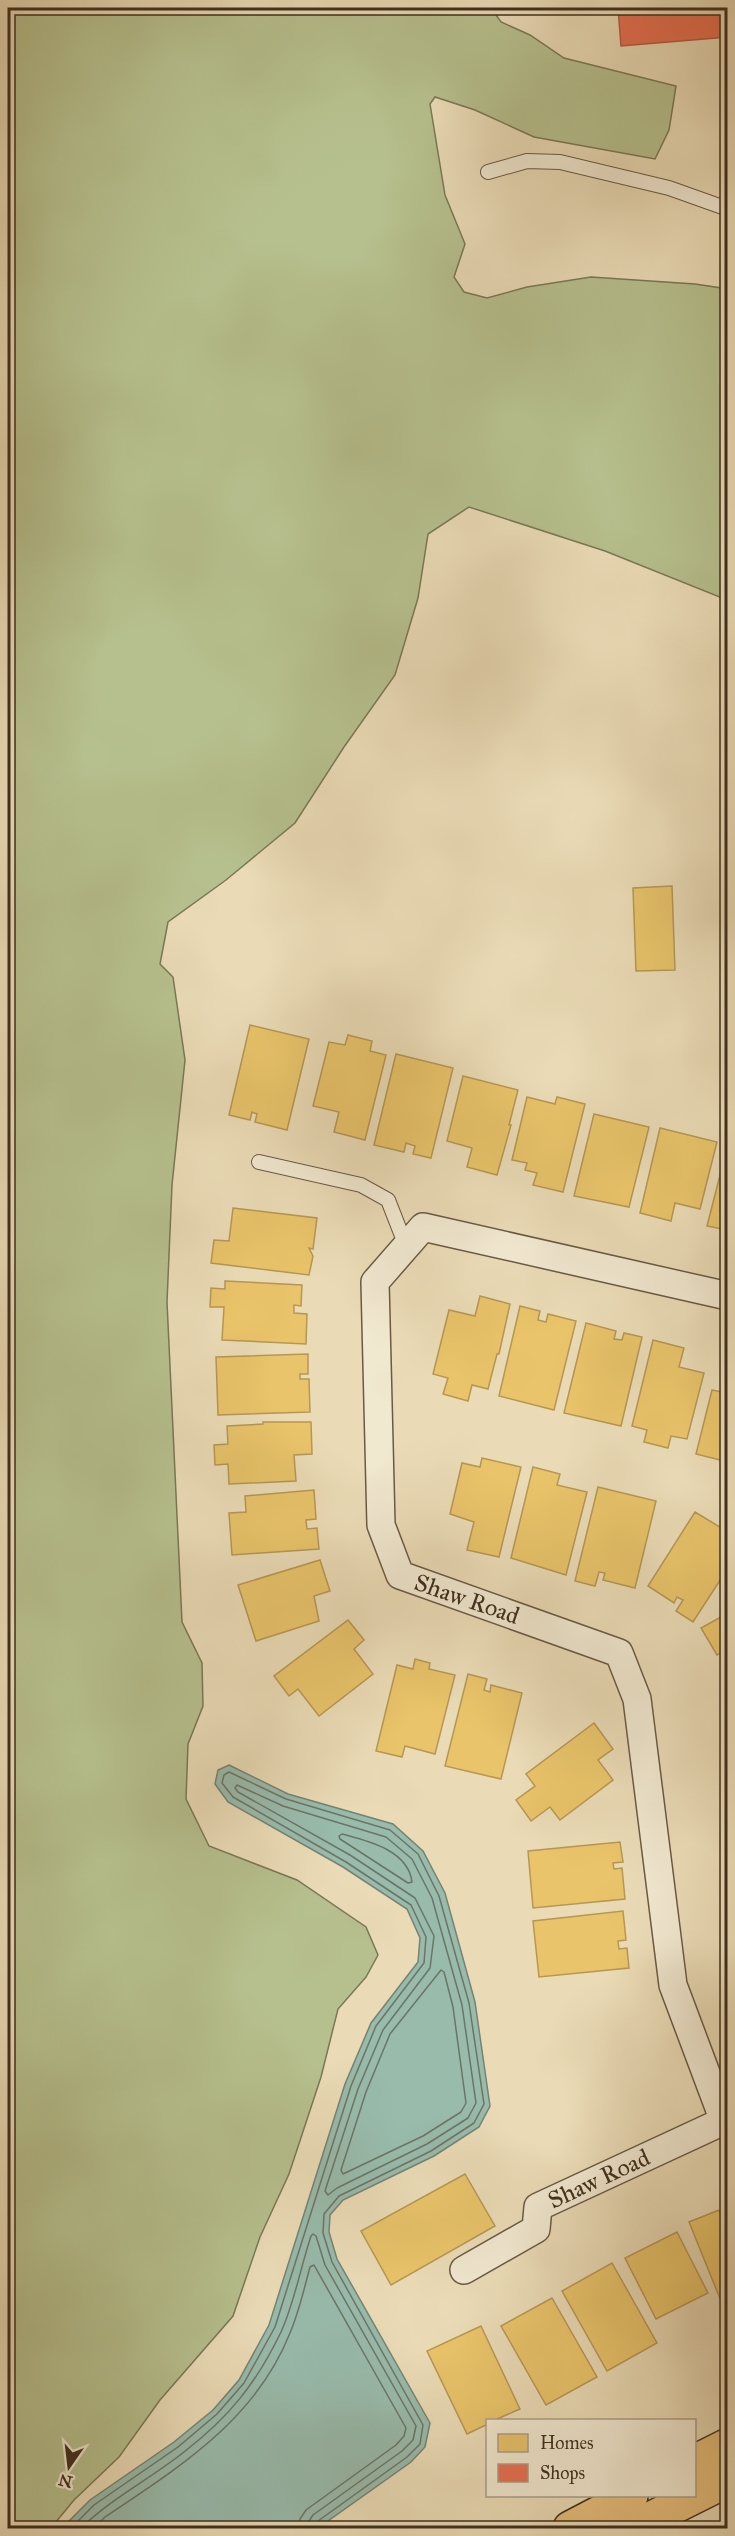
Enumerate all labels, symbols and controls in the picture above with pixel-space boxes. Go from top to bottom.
street label: Shaw Road [411,1567,523,1631]
street label: Shaw Road [543,2142,655,2215]
legend [486,2419,696,2497]
text: Homes [540,2432,594,2454]
north arrow [39,2437,99,2497]
text: Shops [540,2462,585,2484]
text: N [56,2470,74,2492]

